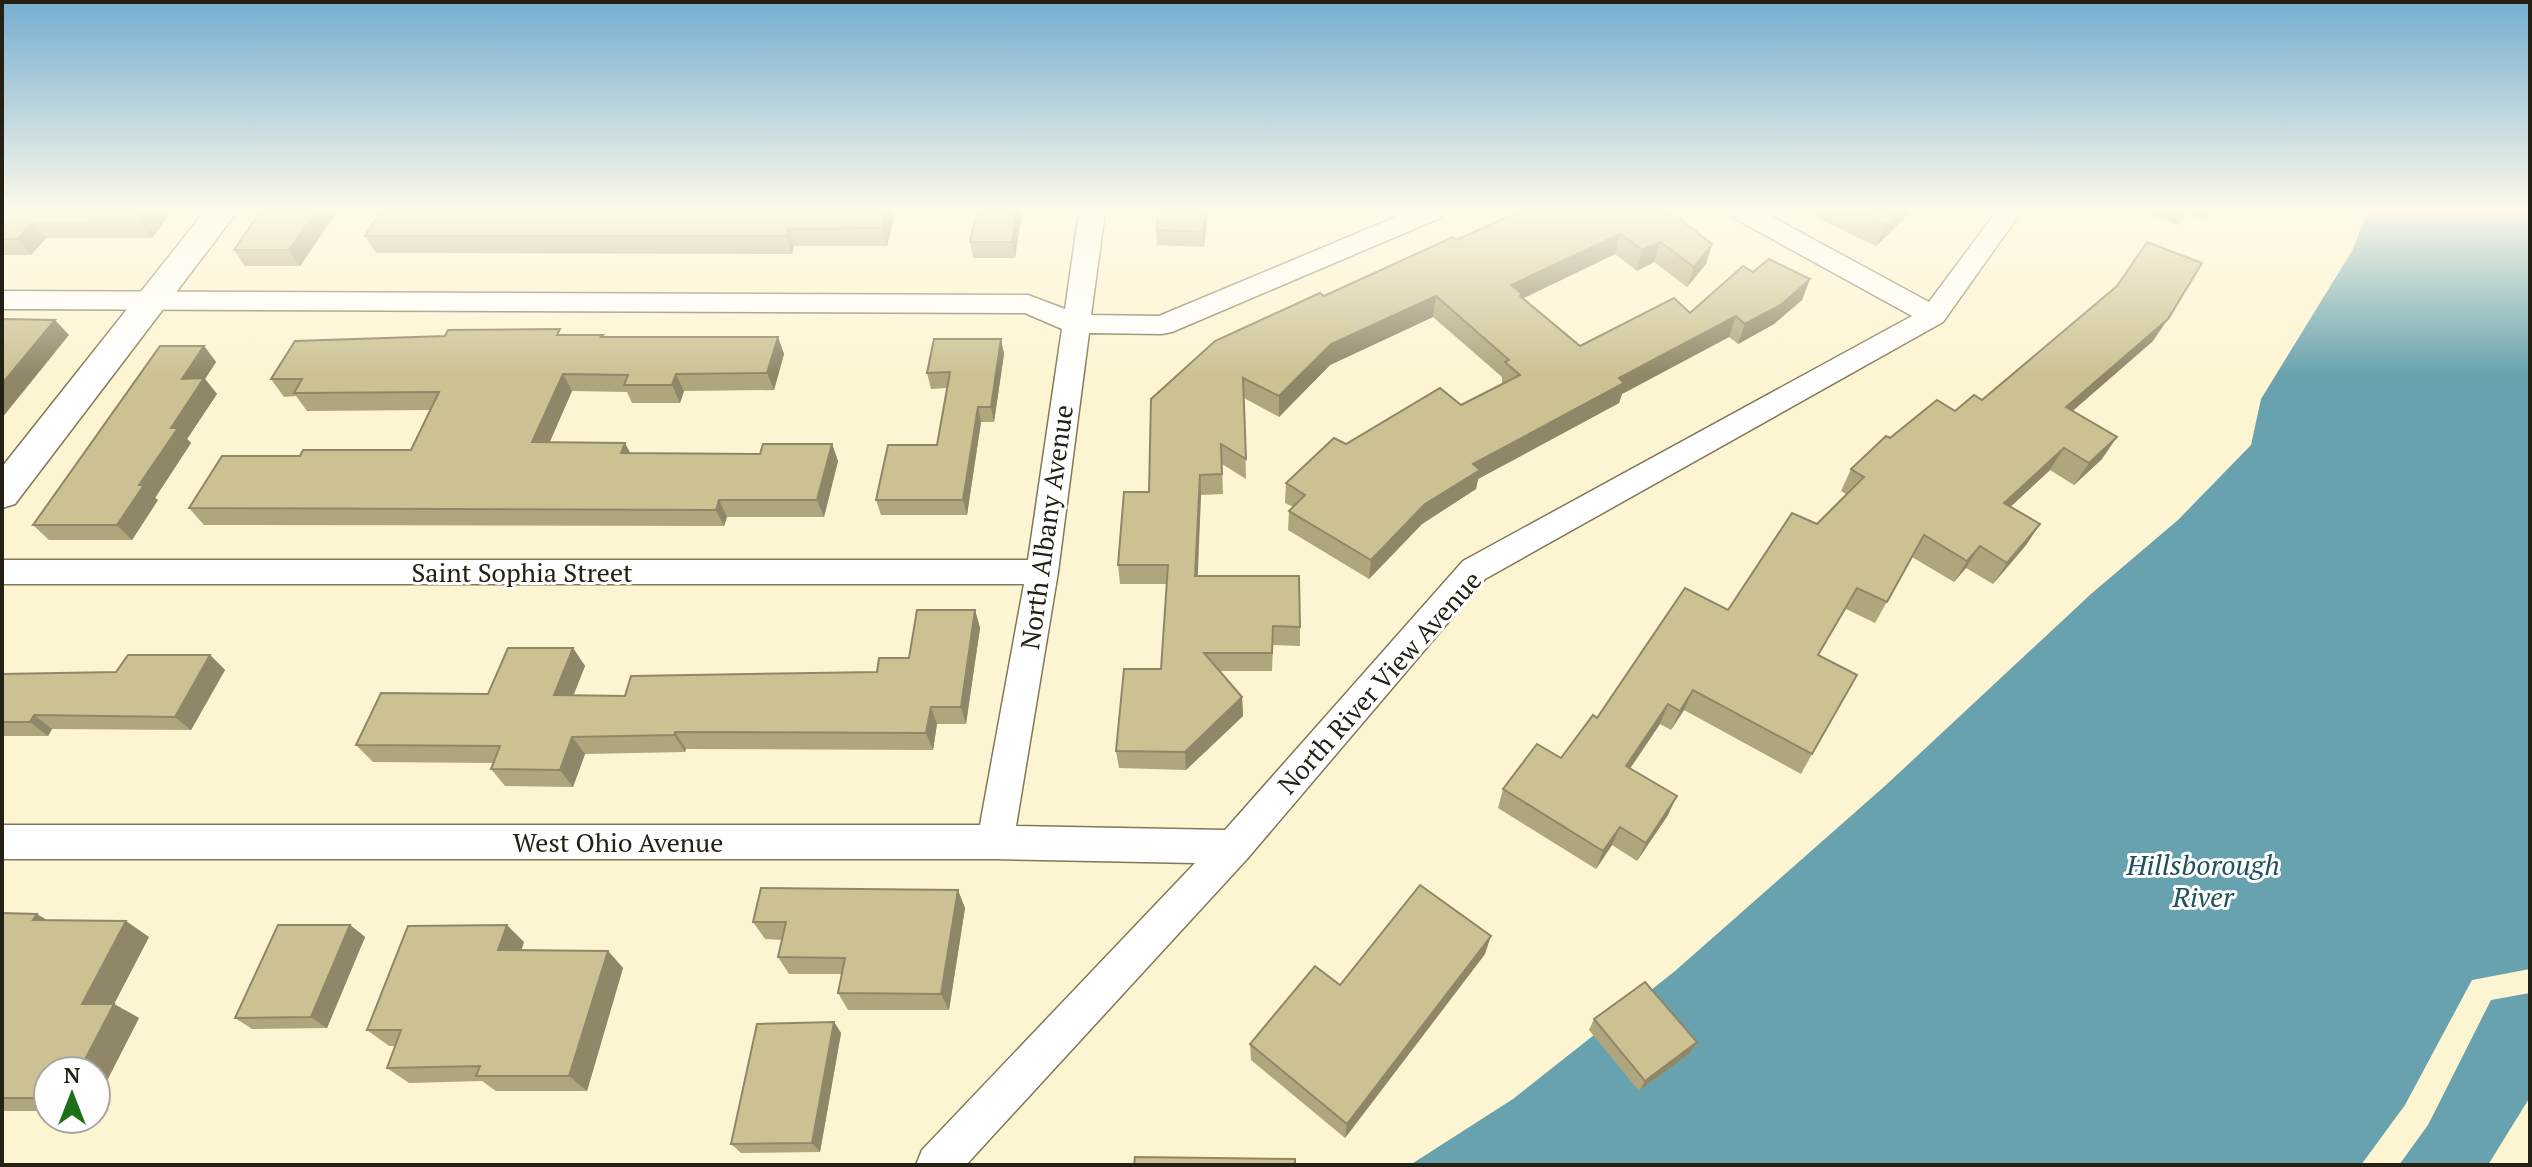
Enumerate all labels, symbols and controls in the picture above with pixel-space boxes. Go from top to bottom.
street label: North Albany Avenue [1012,403,1080,651]
street label: Saint Sophia Street [411,555,633,589]
street label: North River View Avenue [1270,563,1488,801]
street label: West Ohio Avenue [513,825,723,859]
water label: Hillsborough River [2125,846,2280,915]
north arrow [32,1055,112,1135]
text: N [64,1060,81,1089]

